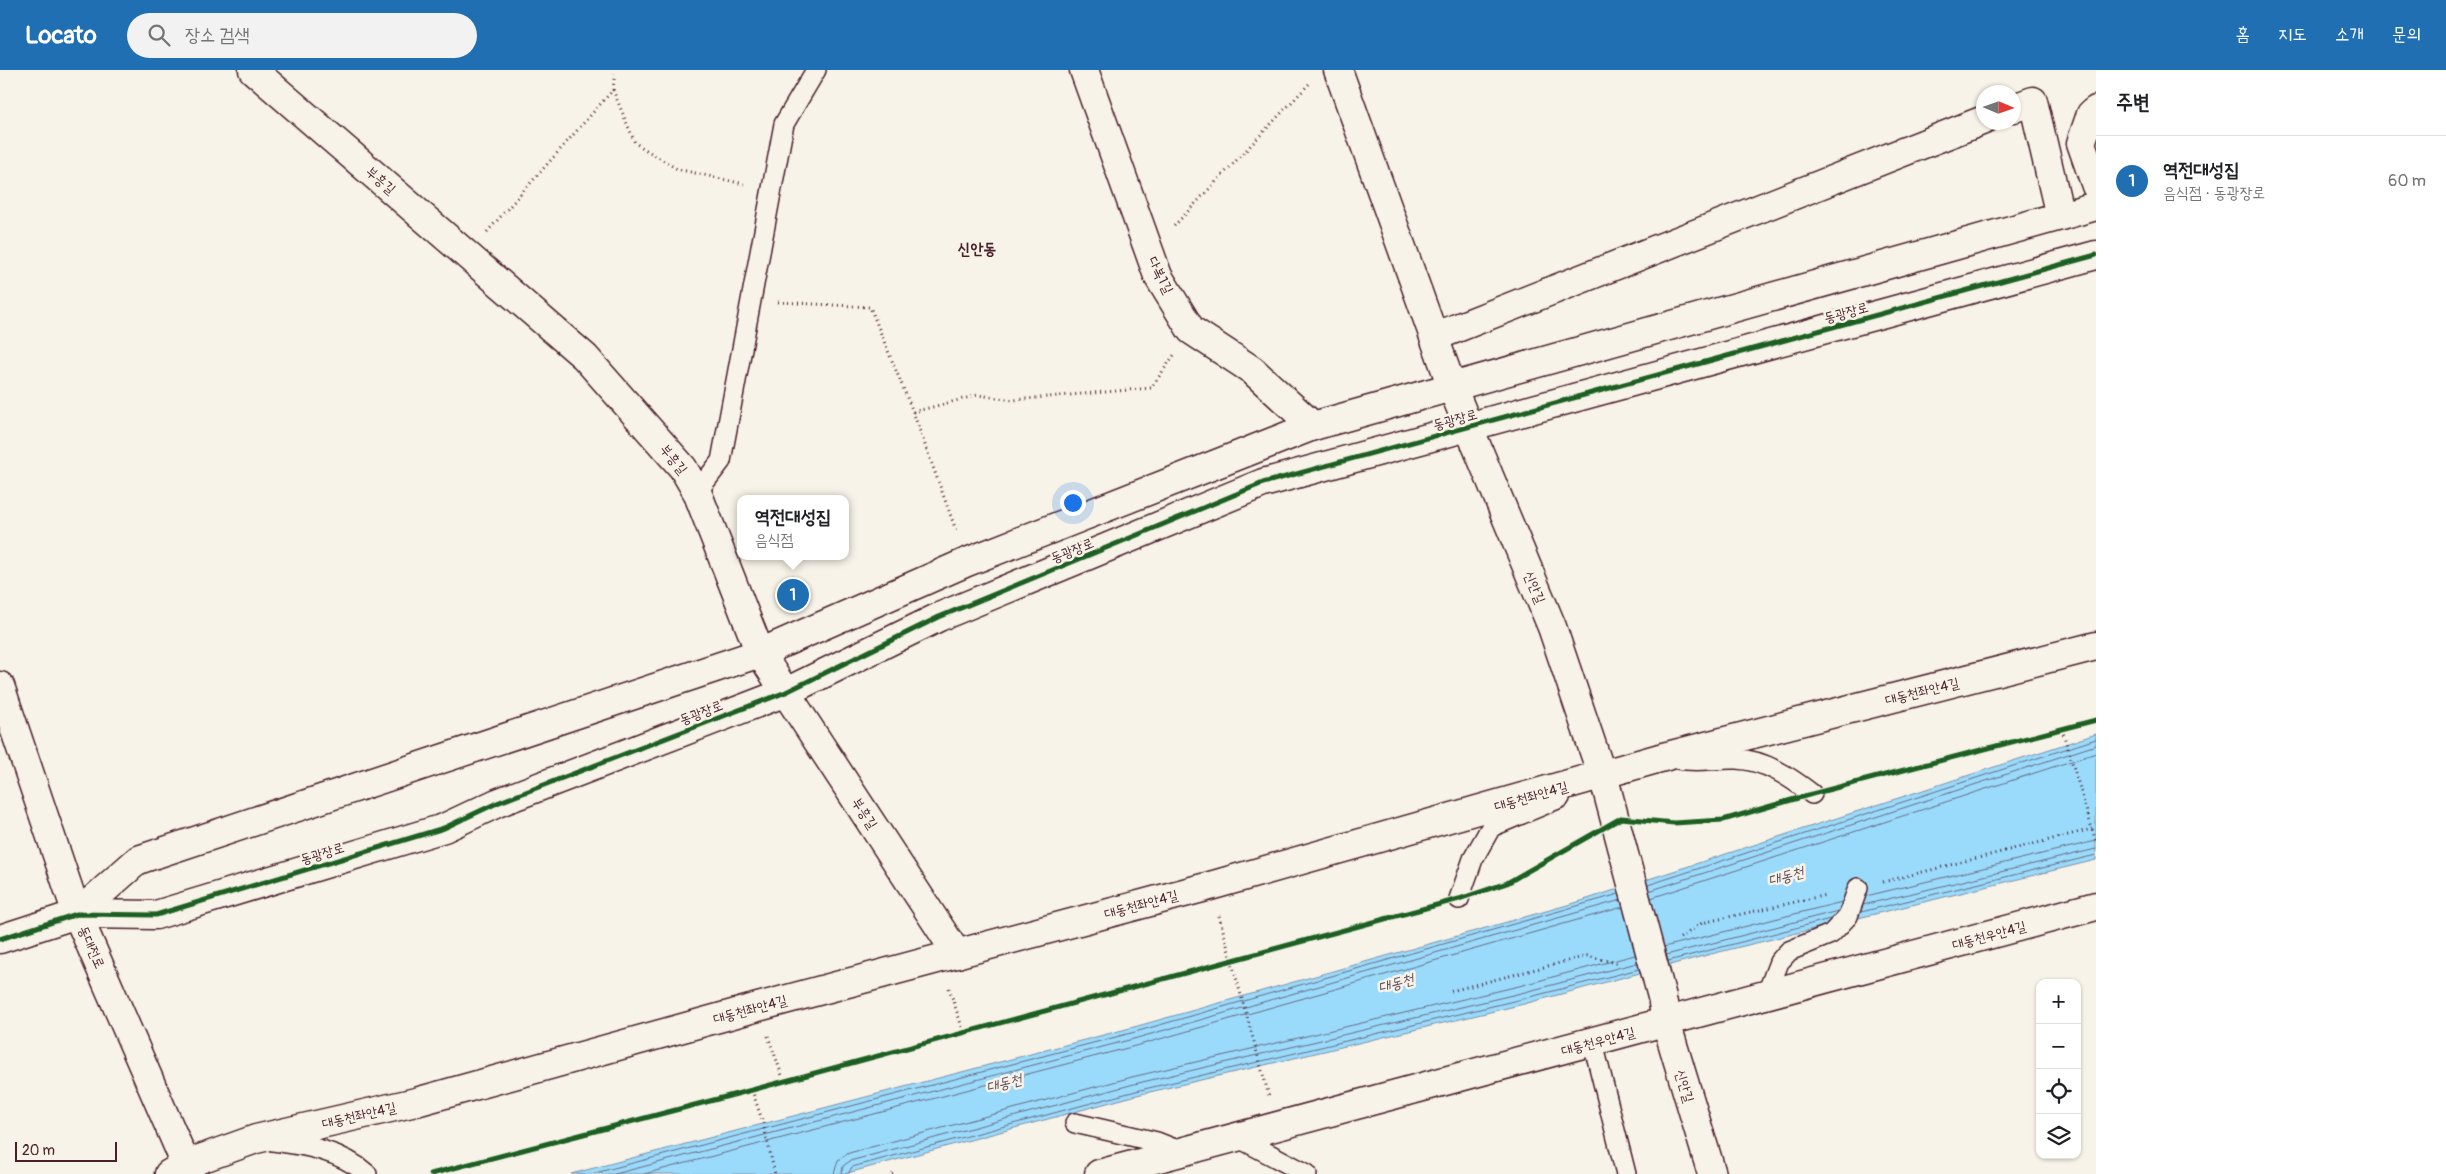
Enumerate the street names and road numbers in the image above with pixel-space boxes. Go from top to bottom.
street label: 부흥길 [362,163,400,198]
street label: 다복1길 [1144,254,1177,297]
street label: 동광장로 [1822,298,1870,327]
street label: 동광장로 [1431,405,1479,434]
street label: 부흥길 [656,441,691,478]
street label: 동광장로 [1048,534,1096,567]
street label: 신안길 [1520,568,1549,607]
street label: 대동천좌안4길 [1883,674,1962,709]
street label: 동광장로 [677,696,725,728]
street label: 대동천좌안4길 [1492,778,1571,815]
street label: 부흥길 [848,794,881,833]
street label: 동광장로 [298,839,346,868]
street label: 대동천좌안4길 [1102,886,1181,922]
street label: 대동천우안4길 [1950,917,2029,953]
street label: 동대전로 [75,923,108,971]
street label: 대동천좌안4길 [711,991,790,1027]
street label: 대동천우안4길 [1559,1023,1638,1059]
street label: 신안길 [1671,1068,1698,1105]
street label: 대동천좌안4길 [320,1099,399,1132]

